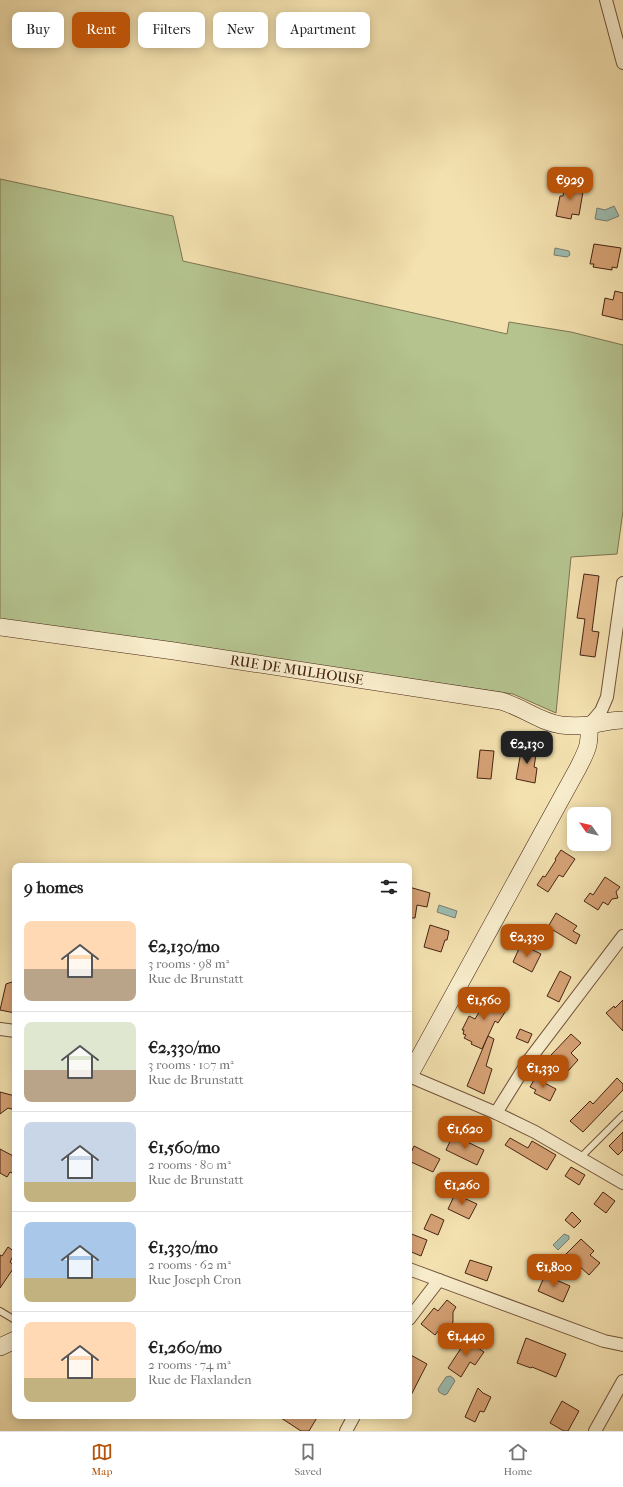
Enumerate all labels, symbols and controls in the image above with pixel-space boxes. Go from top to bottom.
chip: Buy [12,12,64,48]
chip: Rent [72,12,130,48]
chip: Filters [138,12,205,48]
chip: New [213,12,268,48]
chip: Apartment [276,12,370,48]
pin: €929 [546,167,594,201]
text: €929 [556,172,584,187]
street label: RUE DE MULHOUSE [229,652,365,689]
pin: €2,130 [494,731,560,765]
text: €2,130 [510,736,544,751]
north arrow [567,807,611,851]
map controls [567,807,611,851]
icon: filters [378,876,400,898]
text: 9 homes [24,877,83,897]
pin: €2,330 [494,924,560,958]
text: €2,330 [510,929,544,944]
text: €2,130/mo [148,936,220,956]
icon: home [56,937,104,985]
text: 3 rooms · 98 m² [148,956,229,971]
text: Rue de Brunstatt [148,971,244,986]
pin: €1,560 [451,987,517,1021]
text: €1,560 [467,992,501,1007]
text: €2,330/mo [148,1037,220,1057]
icon: home [56,1038,104,1086]
pin: €1,330 [510,1055,576,1089]
text: 3 rooms · 107 m² [148,1057,234,1072]
text: €1,330 [527,1060,559,1075]
text: Rue de Brunstatt [148,1072,244,1087]
pin: €1,620 [432,1116,498,1150]
text: €1,620 [447,1121,483,1136]
text: €1,560/mo [148,1137,220,1157]
icon: home [56,1138,104,1186]
text: 2 rooms · 80 m² [148,1157,231,1172]
text: Rue de Brunstatt [148,1172,244,1187]
pin: €1,260 [429,1172,495,1206]
text: €1,260 [444,1177,480,1192]
text: €1,330/mo [148,1237,218,1257]
icon: home [56,1238,104,1286]
pin: €1,800 [521,1254,587,1288]
text: 2 rooms · 62 m² [148,1257,231,1272]
text: €1,800 [536,1259,572,1274]
text: Rue Joseph Cron [148,1272,241,1287]
pin: €1,440 [433,1323,499,1357]
text: €1,440 [447,1328,485,1343]
text: €1,260/mo [148,1337,222,1357]
icon: home [56,1338,104,1386]
text: 2 rooms · 74 m² [148,1357,231,1372]
text: Rue de Flaxlanden [148,1372,252,1387]
tab: Map [91,1441,113,1478]
tab: Saved [295,1441,322,1478]
tab: Home [504,1441,532,1478]

